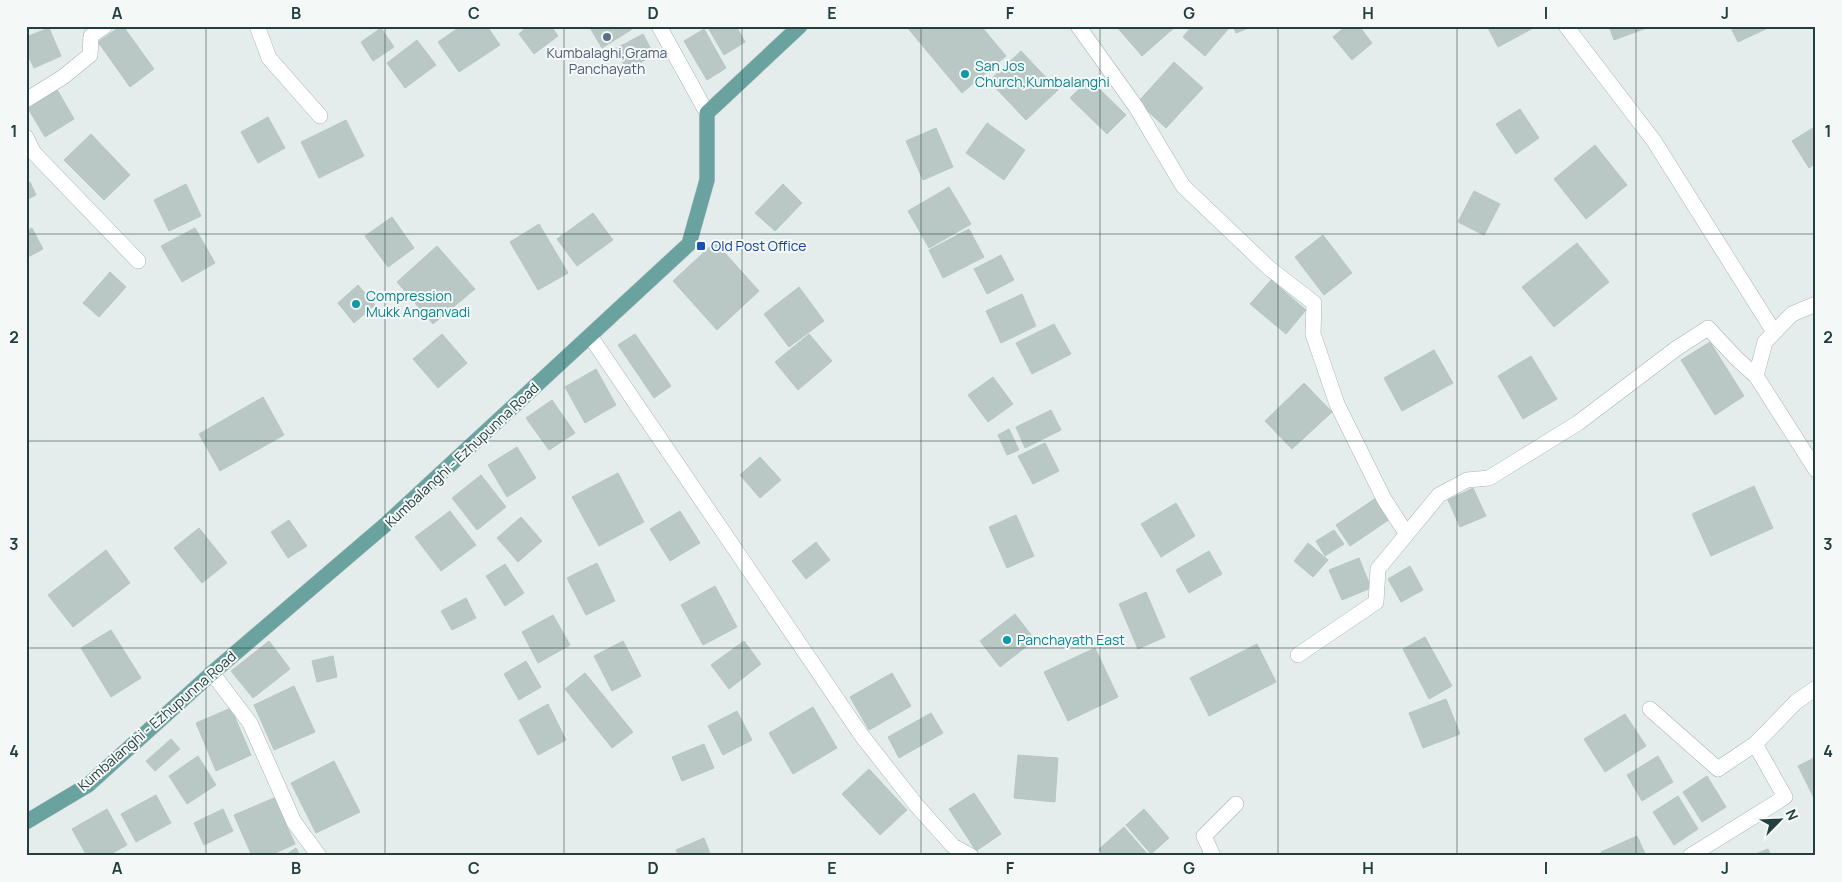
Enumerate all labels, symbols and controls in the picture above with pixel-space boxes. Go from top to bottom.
text: A [112,2,123,24]
text: B [291,2,301,24]
text: C [468,2,480,24]
text: D [647,2,659,24]
text: E [827,2,837,24]
text: F [1006,2,1015,24]
text: G [1183,2,1195,24]
text: H [1362,2,1374,24]
text: I [1544,2,1548,24]
text: J [1721,2,1729,24]
marker: Kumbalaghi,Grama Panchayath [601,31,613,43]
place label: Kumbalaghi,Grama Panchayath [547,43,667,78]
place label: San Jos Church,Kumbalanghi [975,56,1110,91]
marker: San Jos Church,Kumbalanghi [959,68,971,80]
text: 1 [10,120,18,142]
text: 1 [1824,120,1832,142]
place label: Old Post Office [711,236,806,255]
marker: Old Post Office [695,240,707,252]
place label: Compression Mukk Anganvadi [366,286,470,321]
marker: Compression Mukk Anganvadi [350,298,362,310]
text: 2 [9,326,19,348]
text: 2 [1823,326,1833,348]
street label: Kumbalanghi - Ezhupunna Road [381,378,543,531]
text: 3 [9,533,19,555]
text: 3 [1823,533,1833,555]
place label: Panchayath East [1017,630,1125,649]
marker: Panchayath East [1001,634,1013,646]
street label: Kumbalanghi - Ezhupunna Road [74,647,240,795]
text: 4 [9,740,19,762]
text: 4 [1823,740,1833,762]
north arrow [1754,794,1804,844]
text: N [1782,806,1803,823]
text: A [112,857,123,879]
text: B [291,857,301,879]
text: C [468,857,480,879]
text: D [647,857,659,879]
text: E [827,857,837,879]
text: F [1006,857,1015,879]
text: G [1183,857,1195,879]
text: H [1362,857,1374,879]
text: I [1544,857,1548,879]
text: J [1721,857,1729,879]

